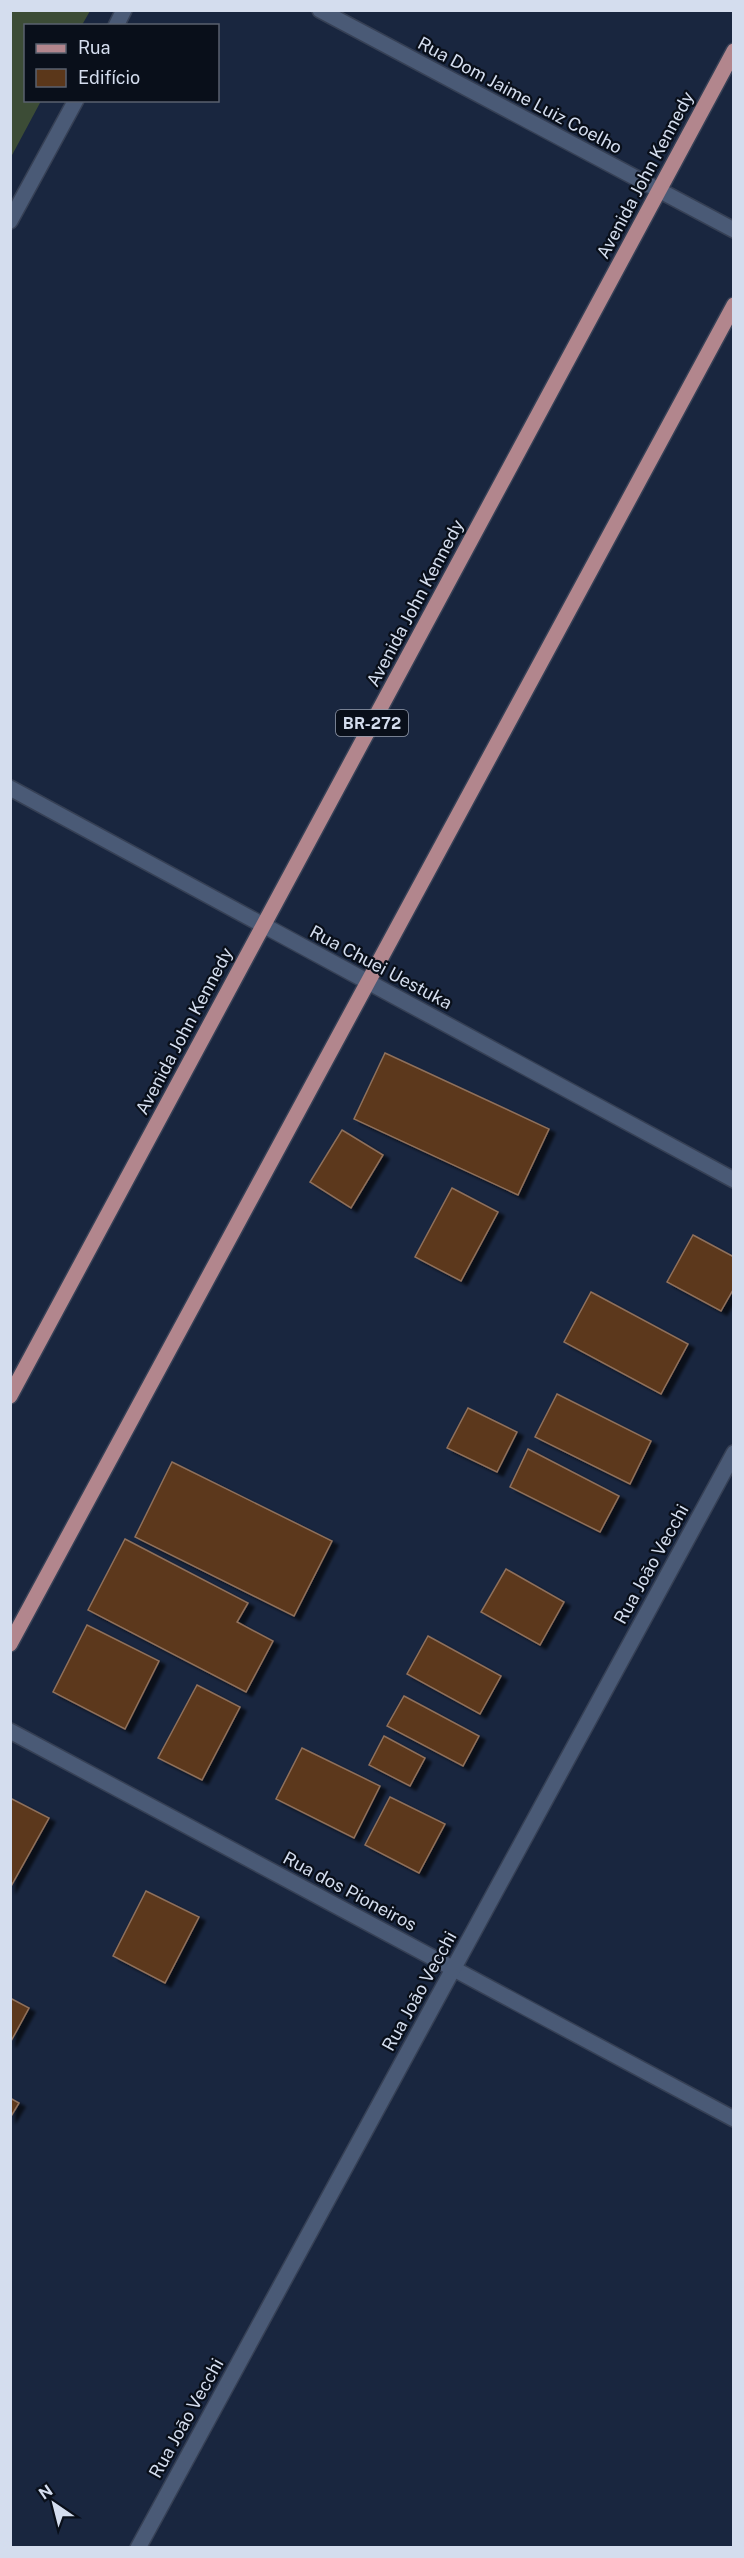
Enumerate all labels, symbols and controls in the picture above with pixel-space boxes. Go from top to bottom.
legend [24,24,219,102]
street label: Rua Dom Jaime Luiz Coelho [414,32,626,158]
text: Rua [78,37,110,58]
text: Edifício [78,67,140,88]
street label: Avenida John Kennedy [592,88,698,262]
street label: Avenida John Kennedy [362,516,468,690]
road number: BR-272 [336,710,408,736]
street label: Rua Chuei Uestuka [306,921,456,1013]
street label: Avenida John Kennedy [131,944,237,1118]
street label: Rua João Vecchi [609,1501,693,1627]
street label: Rua dos Pioneiros [280,1847,420,1935]
street label: Rua João Vecchi [377,1928,461,2054]
street label: Rua João Vecchi [144,2355,228,2481]
north arrow [24,2474,84,2534]
text: N [35,2481,56,2503]

